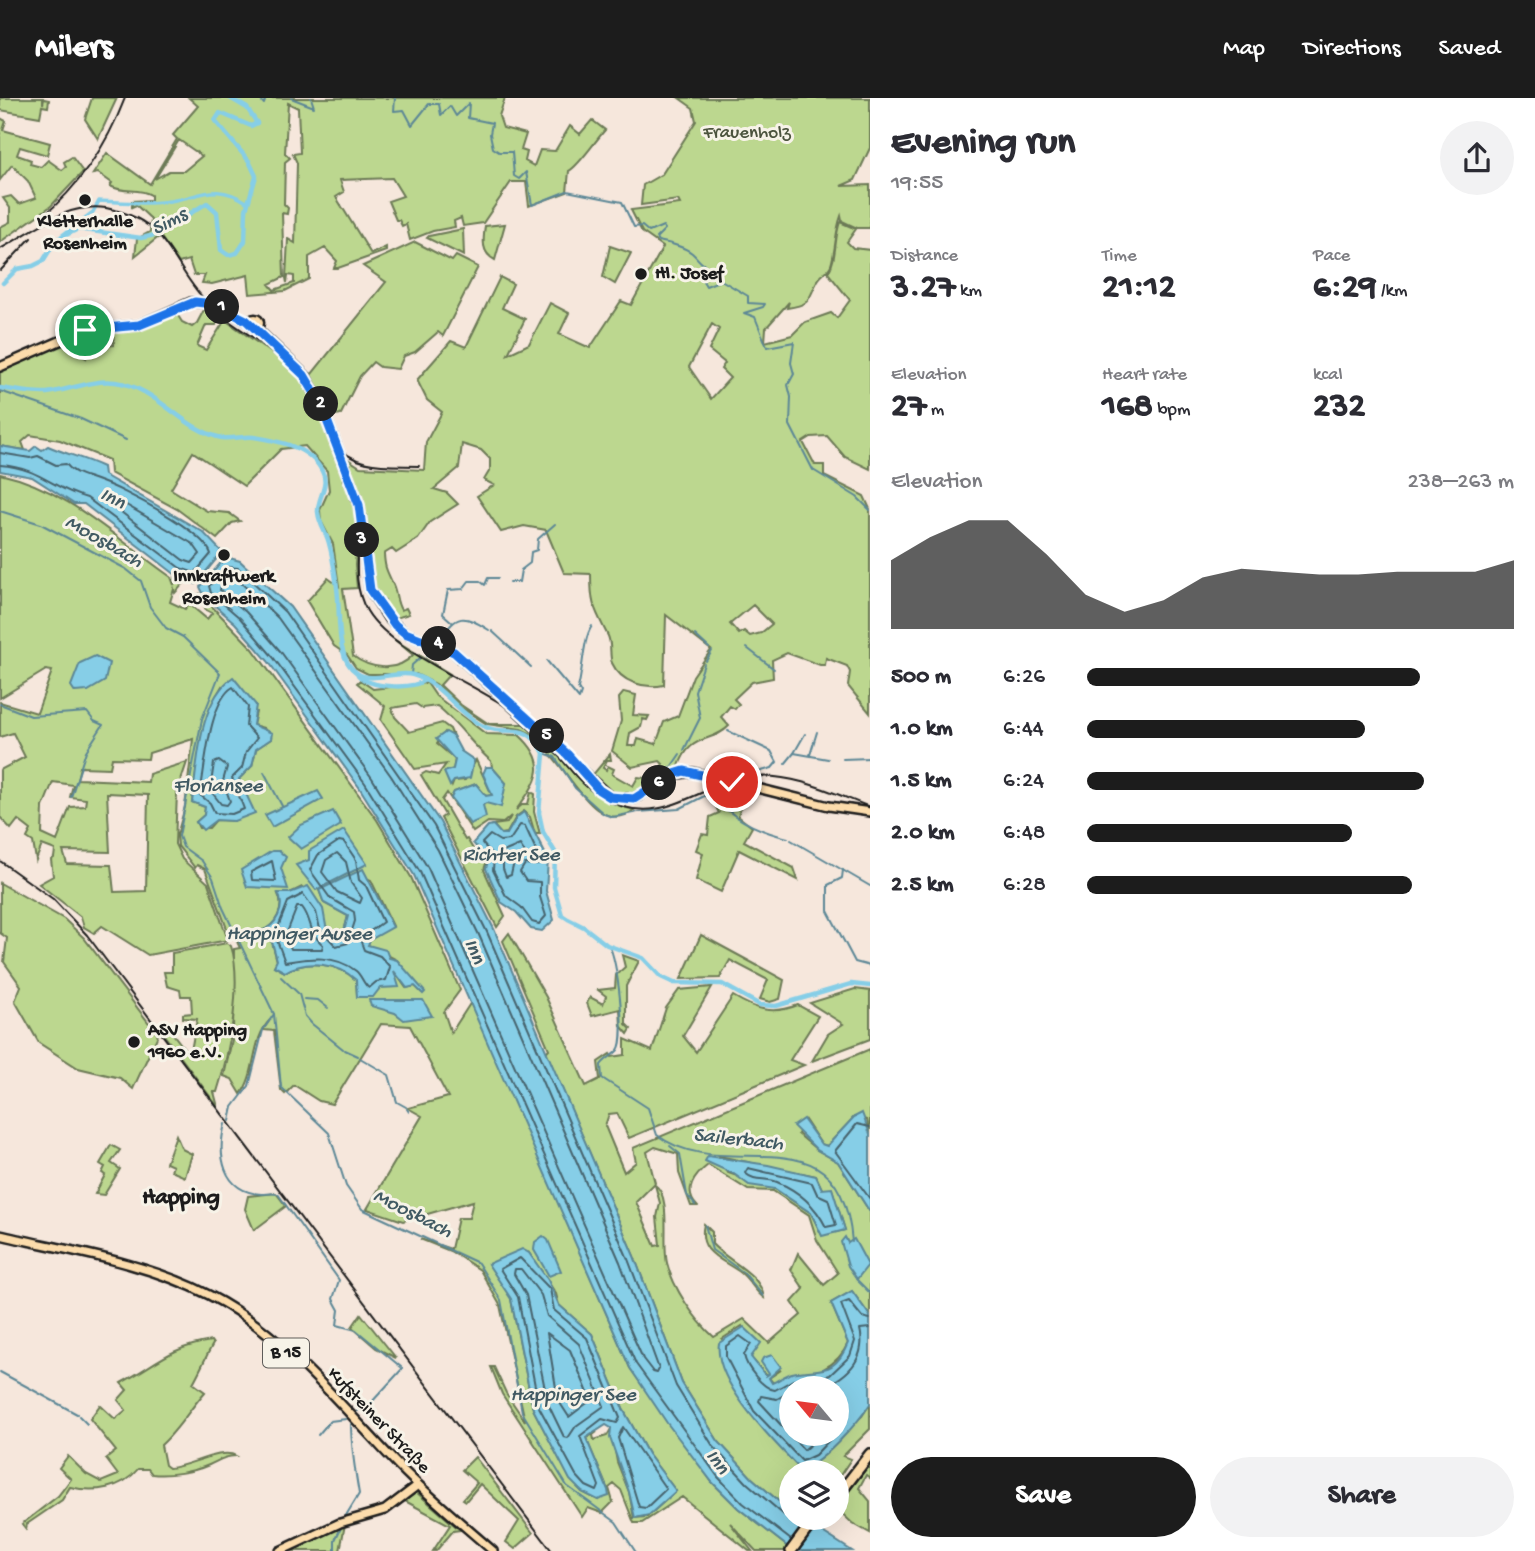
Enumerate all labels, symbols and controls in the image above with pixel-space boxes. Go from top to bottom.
text: Milers [35,30,113,68]
text: Map [1223,35,1265,64]
text: Directions [1303,35,1401,64]
text: Saved [1439,35,1500,64]
button: share [1440,121,1514,195]
park label: Frauenholz [702,122,791,145]
text: Evening run [891,122,1075,166]
text: 19:55 [891,170,943,197]
marker: Kletterhalle Rosenheim [77,192,93,208]
water label: Sims [148,202,194,243]
place label: Kletterhalle Rosenheim [36,211,134,256]
text: Distance [891,245,958,268]
text: Time [1102,245,1137,268]
text: Pace [1313,245,1350,268]
place label: Hl. Josef [655,263,725,286]
marker: Hl. Josef [633,266,649,282]
text: 3.27 [891,268,956,309]
text: 21:12 [1102,268,1176,309]
text: 6:29 [1313,268,1376,309]
text: km [956,280,982,303]
text: /km [1376,280,1407,303]
pin: 1 [204,290,240,325]
text: 1 [218,295,225,318]
pin [55,300,115,360]
icon: arrive [66,311,104,349]
text: Elevation [891,364,967,387]
text: Heart rate [1102,364,1187,387]
text: kcal [1313,364,1343,387]
pin: 2 [304,386,338,422]
text: 27 [891,387,926,428]
text: 168 [1102,387,1153,428]
text: 232 [1313,387,1365,428]
text: 2 [316,392,325,415]
text: m [926,399,944,422]
text: bpm [1153,399,1190,422]
text: Elevation [891,469,982,496]
text: 238–263 m [1407,469,1514,496]
water label: Inn [95,483,130,517]
water label: Moosbach [60,511,147,575]
pin: 3 [344,522,380,558]
text: 3 [357,528,366,551]
marker: Innkraftwerk Rosenheim [216,547,232,563]
place label: Innkraftwerk Rosenheim [173,566,277,611]
pin: 4 [422,626,457,662]
text: 4 [434,632,443,655]
text: 500 m [891,664,951,691]
text: 6:26 [1003,664,1045,691]
text: 1.0 km [891,716,953,743]
text: 6:44 [1003,716,1044,743]
pin: 5 [530,718,564,754]
text: 5 [542,724,552,747]
pin [702,752,762,812]
icon: check [713,763,751,801]
pin: 6 [642,766,676,800]
text: 1.5 km [891,768,952,795]
text: 6:24 [1003,768,1044,795]
text: 6 [654,771,663,794]
water label: Floriansee [173,775,264,800]
text: 2.0 km [891,820,955,847]
text: 6:48 [1003,820,1045,847]
water label: Richter See [462,844,561,869]
text: 2.5 km [891,872,954,899]
text: 6:28 [1003,872,1046,899]
water label: Happinger Ausee [226,923,373,948]
water label: Inn [456,935,490,969]
place label: ASV Happing 1960 e.V. [147,1020,247,1065]
marker: ASV Happing 1960 e.V. [126,1034,142,1050]
water label: Sailerbach [692,1124,785,1158]
district label: Happing [142,1185,220,1212]
water label: Moosbach [368,1185,456,1246]
road number: B 15 [263,1338,309,1368]
street label: Kufsteiner Straße [321,1363,435,1479]
north arrow [779,1376,849,1446]
map controls [779,1376,849,1530]
water label: Happinger See [510,1384,637,1409]
water label: Inn [698,1445,734,1481]
button: Save [891,1457,1196,1537]
button: Share [1210,1457,1514,1537]
button: layers [779,1460,849,1530]

